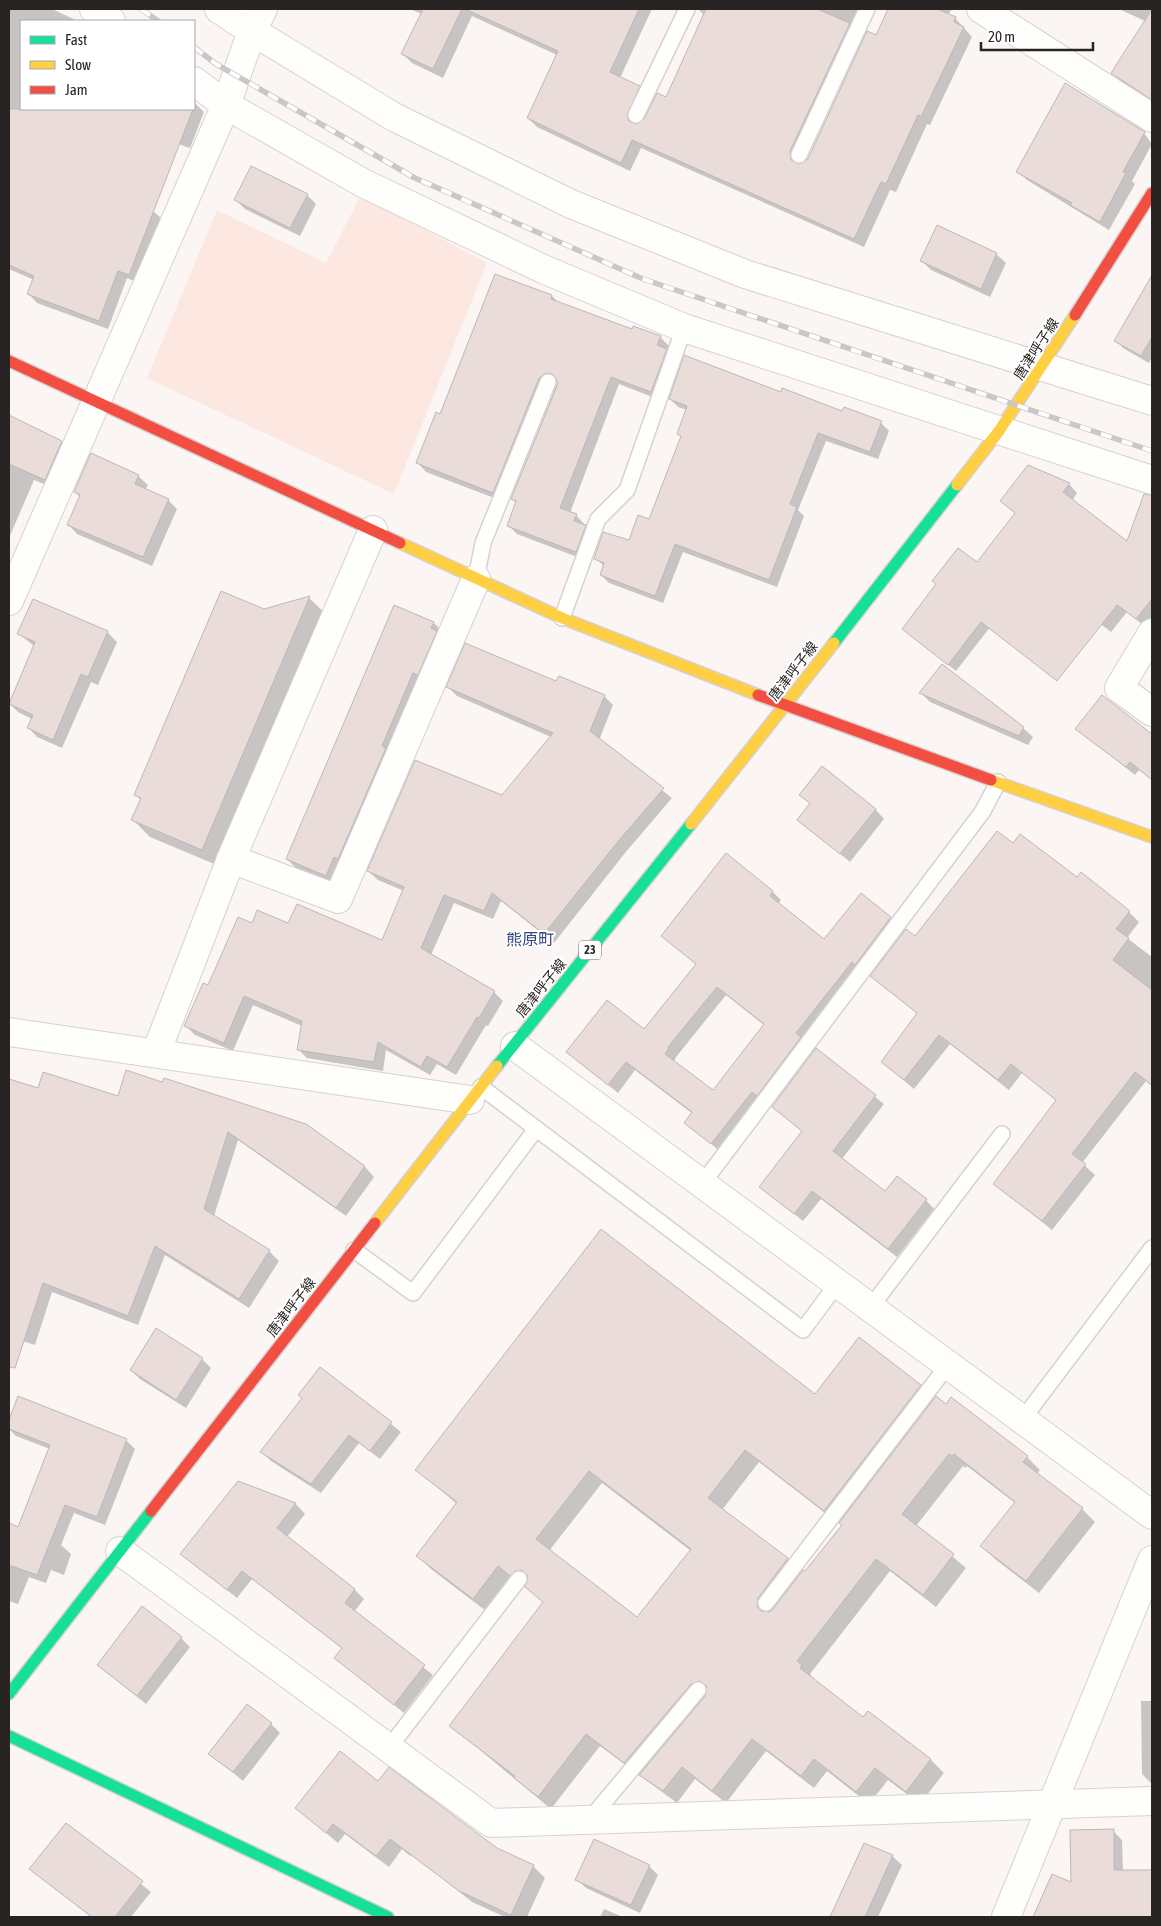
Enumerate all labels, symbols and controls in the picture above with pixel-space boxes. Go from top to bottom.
legend [20,20,195,110]
scale bar [981,20,1094,52]
text: 20 m [988,28,1015,45]
text: Fast [65,31,87,48]
text: Slow [65,56,91,73]
text: Jam [65,81,88,98]
street label: 唐津呼子線 [1010,315,1062,383]
street label: 唐津呼子線 [765,638,821,704]
district label: 熊原町 [506,930,554,948]
road number: 23 [579,940,601,960]
street label: 唐津呼子線 [513,956,569,1020]
street label: 唐津呼子線 [263,1274,319,1340]

